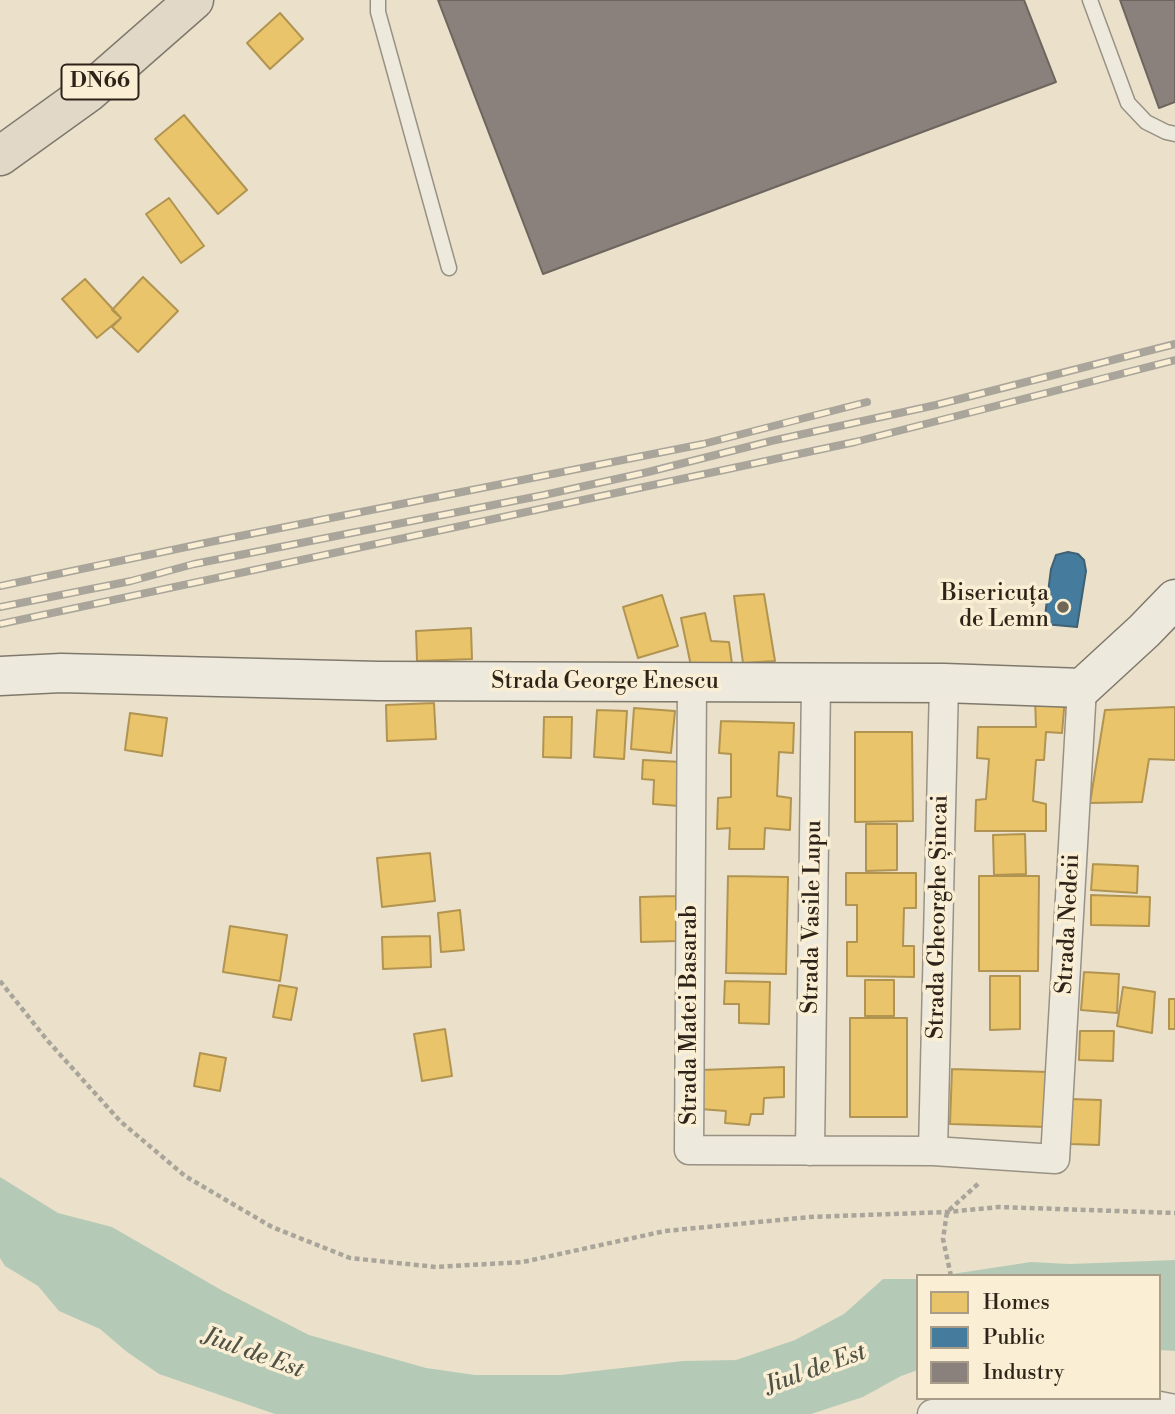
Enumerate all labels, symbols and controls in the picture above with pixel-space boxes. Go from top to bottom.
road number: DN66 [62,64,138,100]
place label: Bisericuța de Lemn [941,580,1049,634]
marker: Bisericuța de Lemn [1055,599,1071,615]
street label: Strada George Enescu [491,668,719,696]
street label: Strada Gheorghe Șincai [923,795,955,1039]
street label: Strada Vasile Lupu [798,820,828,1014]
street label: Strada Nedeii [1052,853,1086,995]
street label: Strada Matei Basarab [676,905,704,1125]
legend [916,1274,1161,1400]
text: Homes [983,1290,1050,1316]
water label: Jiul de Est [199,1323,307,1385]
text: Public [983,1325,1045,1351]
water label: Jiul de Est [762,1339,870,1401]
text: Industry [983,1360,1064,1386]

